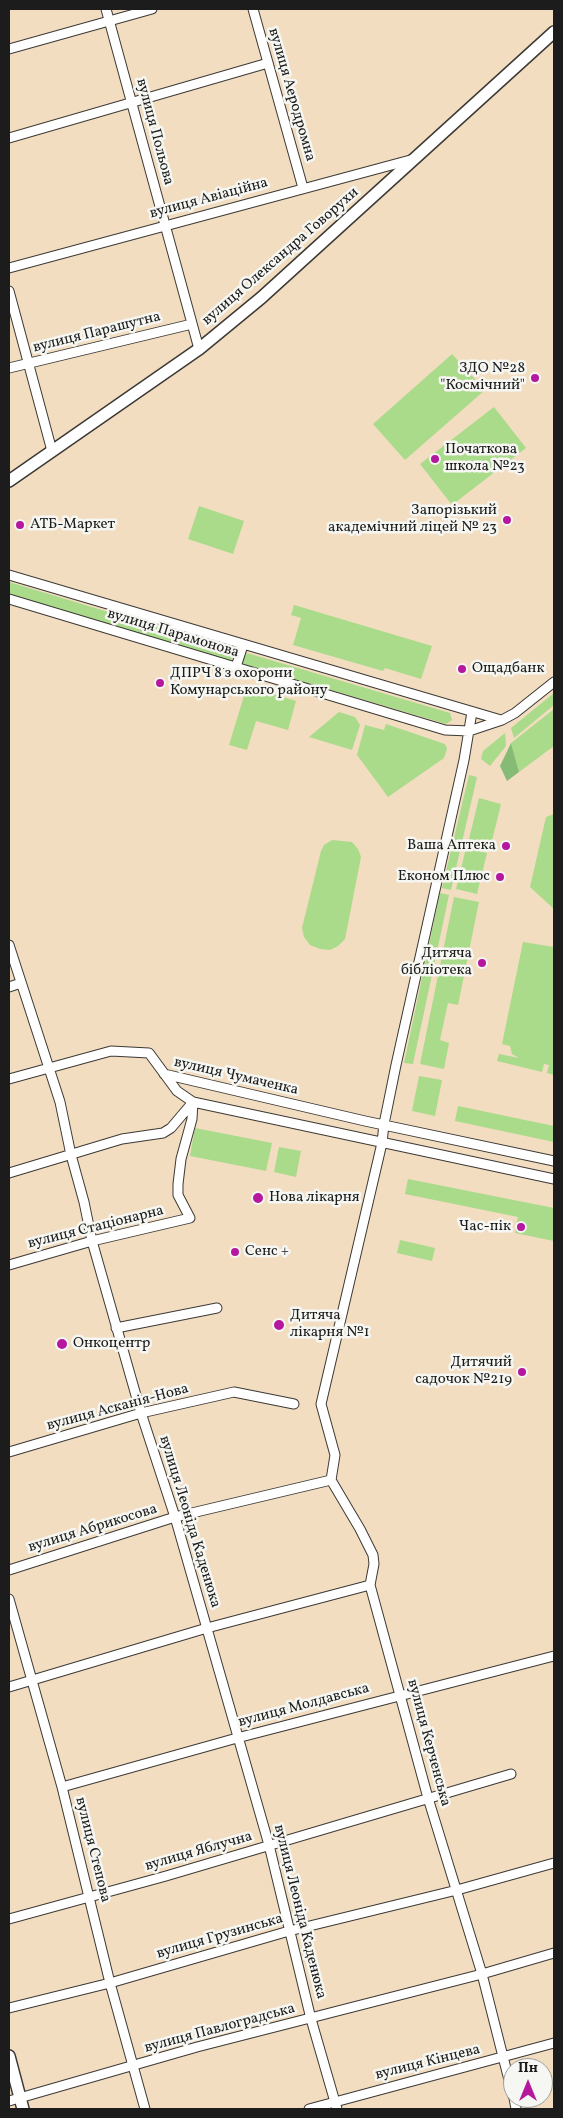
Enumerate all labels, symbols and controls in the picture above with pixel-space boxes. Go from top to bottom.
street label: вулиця Аеродромна [263,26,319,164]
street label: вулиця Польова [131,77,177,187]
street label: вулиця Авіаційна [148,175,270,223]
street label: вулиця Олександра Говорухи [199,184,363,330]
street label: вулиця Парашутна [31,308,163,358]
place label: ЗДО №28 "Космічний" [440,360,525,395]
marker: ЗДО №28 "Космічний" [529,372,541,384]
place label: Початкова школа №23 [445,441,525,476]
marker: Початкова школа №23 [429,453,441,465]
place label: Запорізький академічний ліцей № 23 [328,502,497,537]
marker: Запорізький академічний ліцей № 23 [501,514,513,526]
place label: АТБ-Маркет [30,516,115,534]
marker: АТБ-Маркет [14,519,26,531]
street label: вулиця Парамонова [105,605,241,663]
place label: Ощадбанк [472,660,544,678]
marker: Ощадбанк [456,663,468,675]
place label: ДПРЧ 8 з охорони Комунарського району [170,665,328,700]
marker: ДПРЧ 8 з охорони Комунарського району [154,677,166,689]
place label: Ваша Аптека [407,837,496,855]
marker: Ваша Аптека [500,840,512,852]
place label: Економ Плюс [398,868,490,886]
marker: Економ Плюс [494,871,506,883]
place label: Дитяча бібліотека [401,945,472,980]
marker: Дитяча бібліотека [476,957,488,969]
street label: вулиця Чумаченка [172,1054,300,1100]
place label: Нова лікарня [269,1189,360,1207]
marker: Нова лікарня [251,1191,265,1205]
street label: вулиця Стаціонарна [26,1202,166,1254]
place label: Час-пік [459,1218,511,1236]
marker: Час-пік [515,1221,527,1233]
place label: Сенс + [245,1243,289,1261]
marker: Сенс + [229,1246,241,1258]
place label: Дитяча лікарня №1 [290,1307,370,1342]
marker: Дитяча лікарня №1 [272,1318,286,1332]
place label: Онкоцентр [73,1335,150,1353]
marker: Онкоцентр [55,1337,69,1351]
place label: Дитячий садочок №219 [415,1354,512,1389]
marker: Дитячий садочок №219 [516,1366,528,1378]
street label: вулиця Асканія-Нова [45,1380,191,1436]
street label: вулиця Леоніда Каденюка [154,1434,224,1610]
street label: вулиця Абрикосова [26,1501,160,1557]
street label: вулиця Керченська [402,1677,454,1809]
street label: вулиця Молдавська [236,1680,372,1732]
street label: вулиця Степова [70,1796,114,1904]
street label: вулиця Леоніда Каденюка [269,1823,329,2001]
street label: вулиця Яблучна [143,1828,255,1876]
street label: вулиця Грузинська [155,1910,285,1964]
street label: вулиця Павлоградська [143,2000,297,2058]
street label: вулиця Кінцева [374,2041,482,2085]
north arrow [503,2058,553,2108]
text: Пн [518,2059,538,2078]

